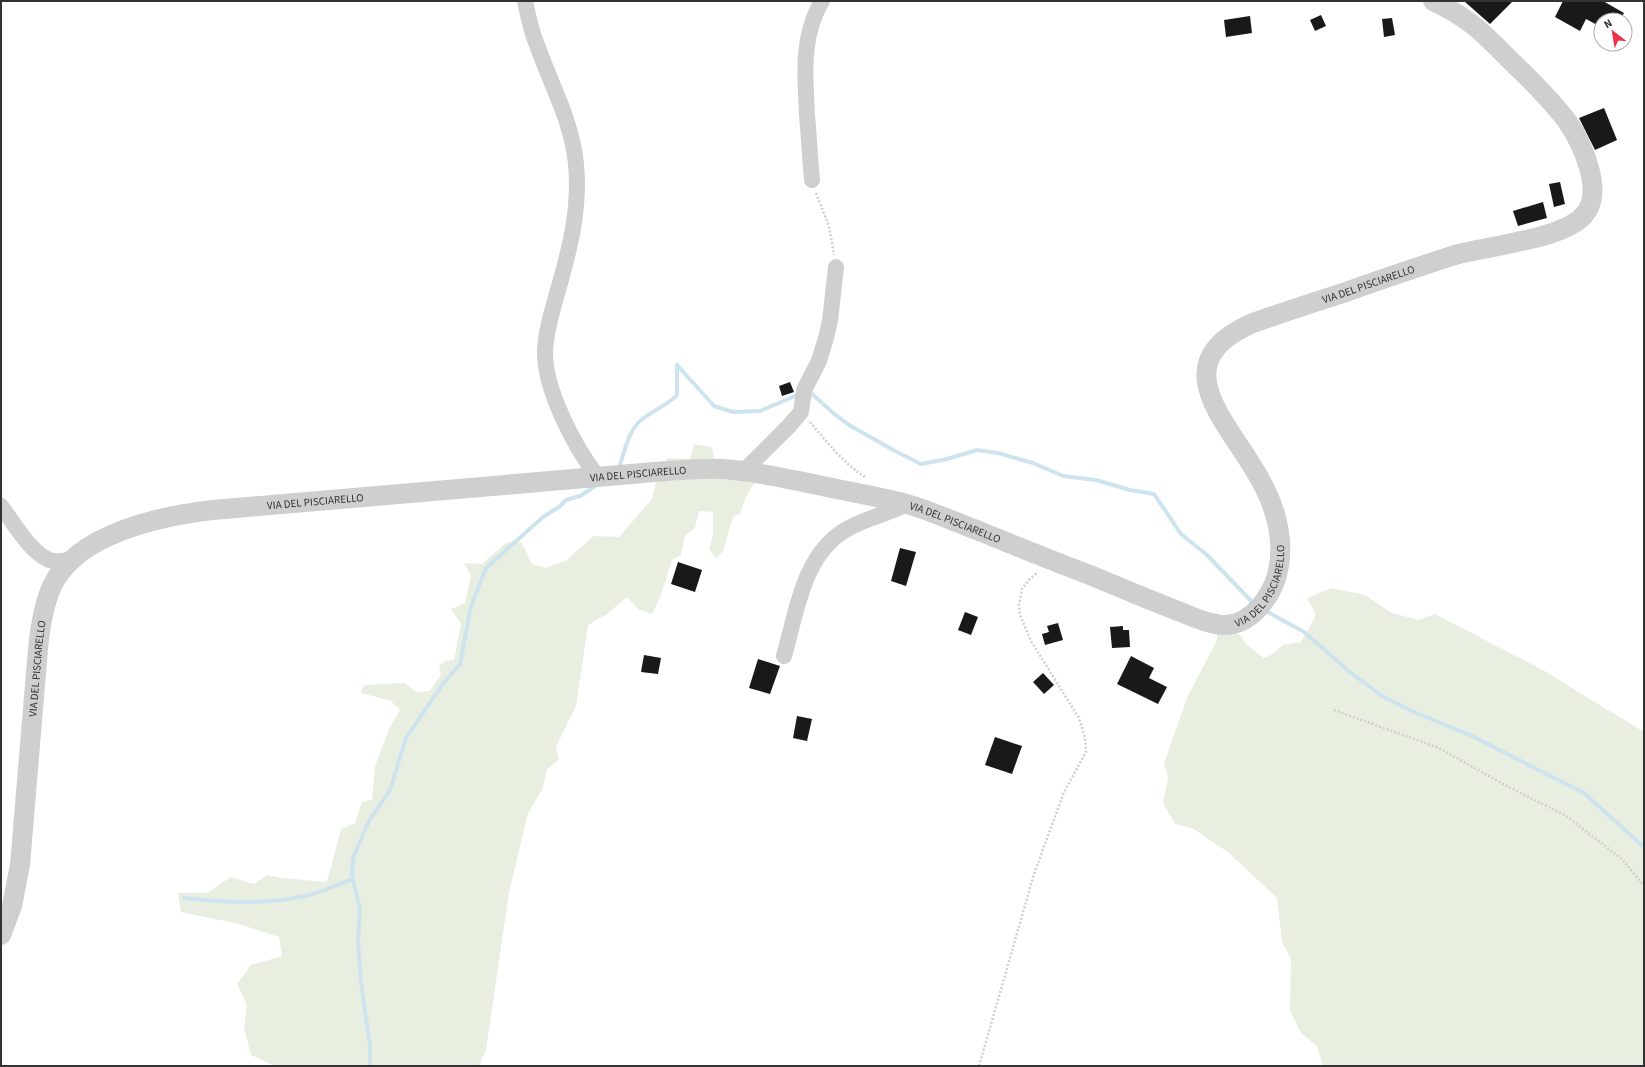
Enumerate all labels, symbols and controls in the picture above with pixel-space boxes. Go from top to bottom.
north arrow [1593,12,1633,52]
text: N [1601,16,1615,32]
street label: VIA DEL PISCIARELLO [1320,262,1417,307]
street label: VIA DEL PISCIARELLO [589,463,687,486]
street label: VIA DEL PISCIARELLO [266,490,364,513]
street label: VIA DEL PISCIARELLO [907,498,1003,547]
street label: VIA DEL PISCIARELLO [1233,545,1288,631]
street label: VIA DEL PISCIARELLO [25,619,50,717]

